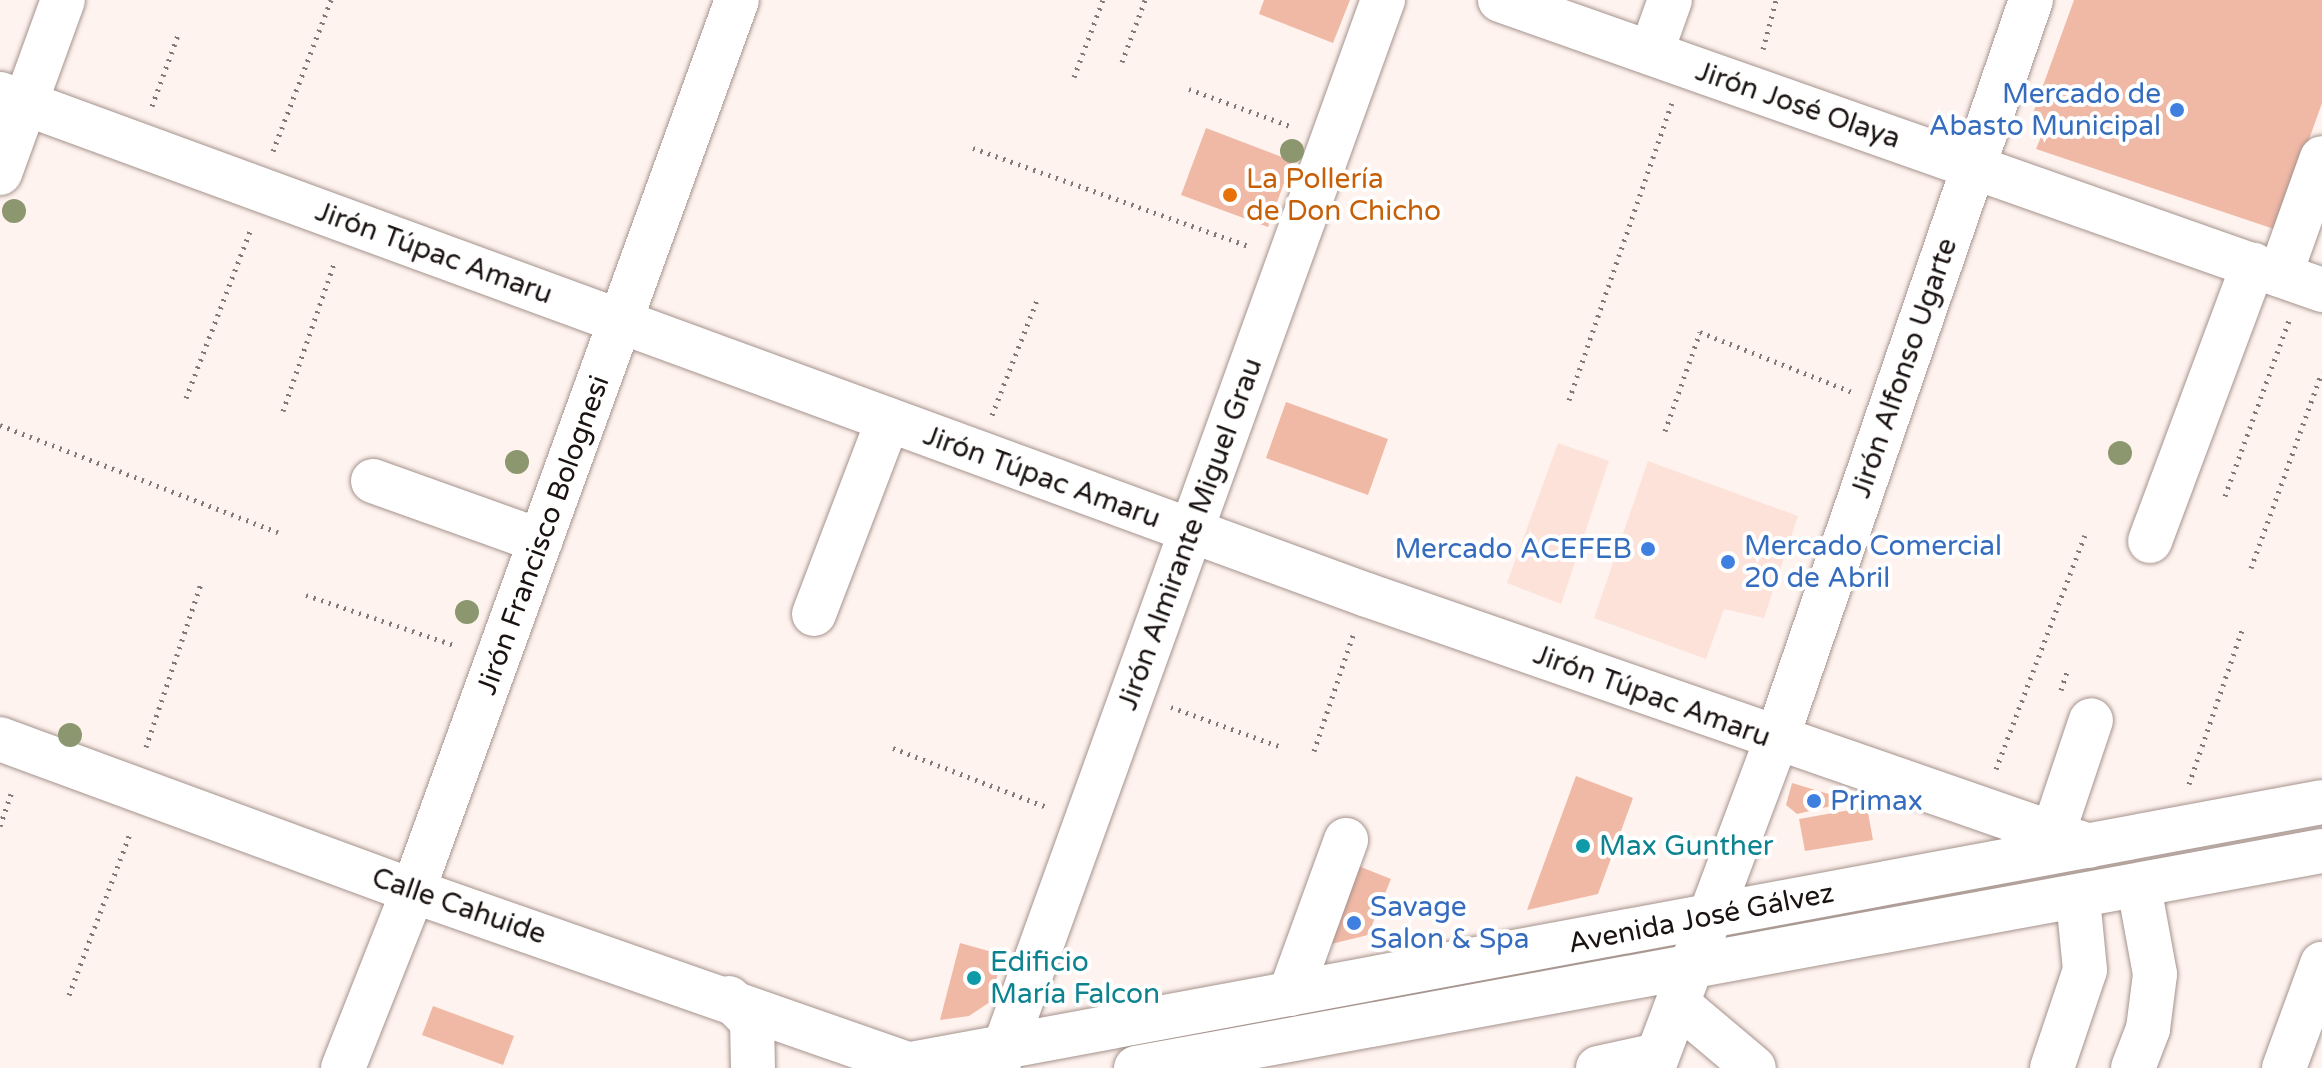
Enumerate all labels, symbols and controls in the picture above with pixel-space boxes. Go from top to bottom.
street label: Jirón José Olaya [1691,54,1905,156]
place label: Mercado de Abasto Municipal [1929,77,2161,143]
marker: Mercado de Abasto Municipal [2168,101,2186,119]
place label: La Pollería de Don Chicho [1246,162,1441,228]
marker: La Pollería de Don Chicho [1221,186,1239,204]
street label: Jirón Túpac Amaru [311,195,557,311]
street label: Jirón Alfonso Ugarte [1844,234,1964,502]
street label: Jirón Almirante Miguel Grau [1111,353,1269,715]
street label: Jirón Francisco Bolognesi [470,371,616,699]
street label: Jirón Túpac Amaru [919,419,1165,535]
place label: Mercado Comercial 20 de Abril [1744,529,2002,595]
place label: Mercado ACEFEB [1394,532,1632,566]
marker: Mercado ACEFEB [1639,540,1657,558]
marker: Mercado Comercial 20 de Abril [1719,553,1737,571]
street label: Jirón Túpac Amaru [1529,638,1775,754]
place label: Primax [1830,784,1923,818]
marker: Primax [1805,792,1823,810]
place label: Max Gunther [1599,829,1773,863]
marker: Max Gunther [1574,837,1592,855]
street label: Calle Cahuide [368,860,550,952]
street label: Avenida José Gálvez [1565,876,1837,960]
place label: Savage Salon & Spa [1370,890,1530,956]
marker: Savage Salon & Spa [1345,914,1363,932]
place label: Edificio María Falcon [990,945,1160,1011]
marker: Edificio María Falcon [965,969,983,987]

